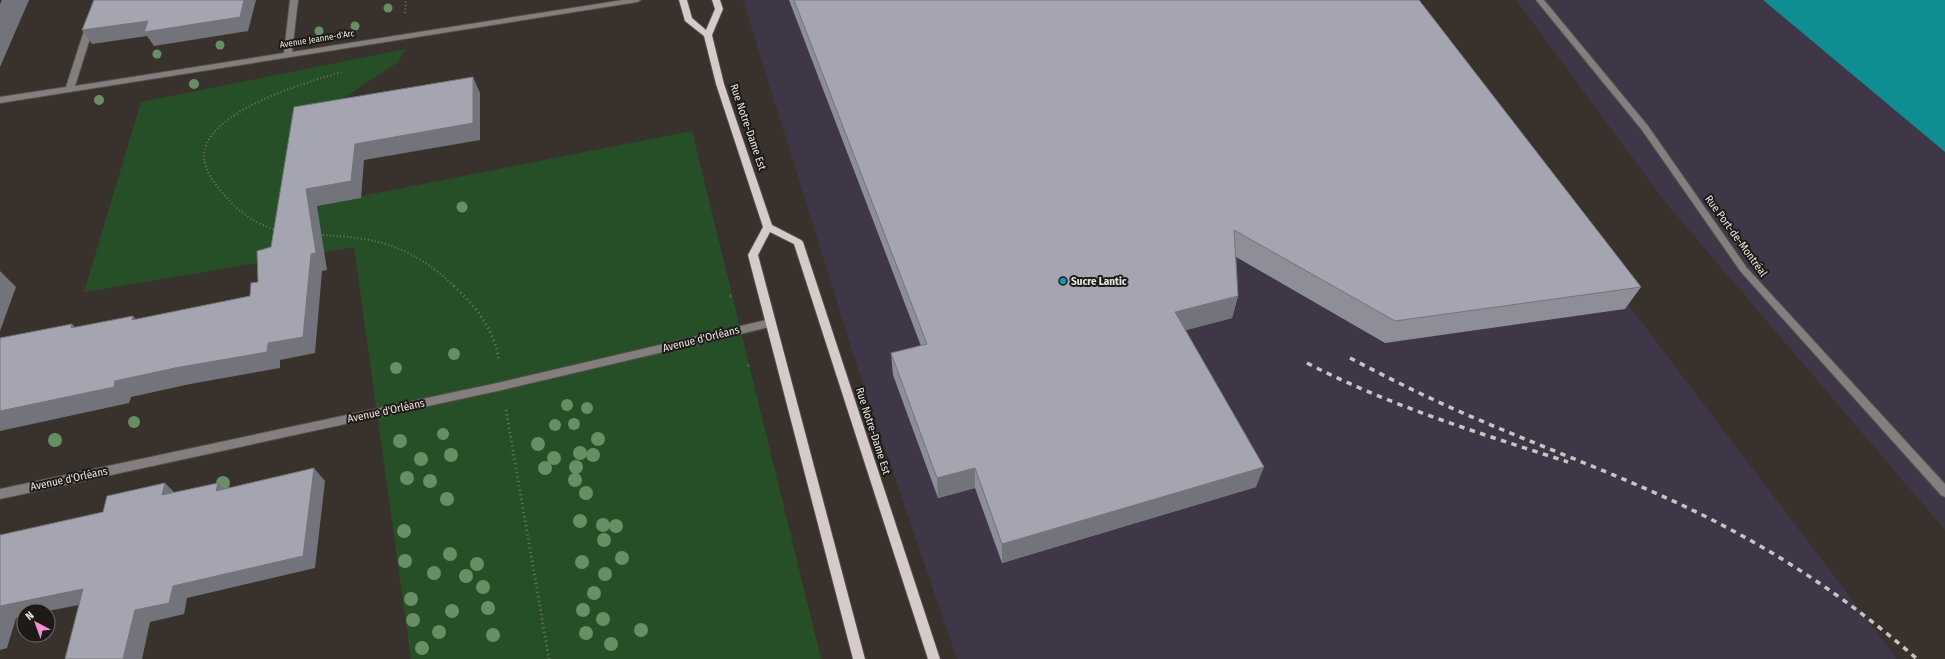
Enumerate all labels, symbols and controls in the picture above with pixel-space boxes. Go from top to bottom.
street label: Avenue Jeanne-d'Arc [279,28,355,50]
street label: Rue Notre-Dame Est [727,82,769,172]
street label: Rue Port-de-Montréal [1702,193,1770,279]
place label: Sucre Lantic [1071,275,1127,288]
marker: Sucre Lantic [1058,276,1068,286]
street label: Avenue d'Orléans [661,323,741,355]
street label: Rue Notre-Dame Est [853,386,893,476]
street label: Avenue d'Orléans [346,396,426,426]
street label: Avenue d'Orléans [29,464,109,494]
north arrow [16,603,56,643]
text: N [23,609,37,623]

